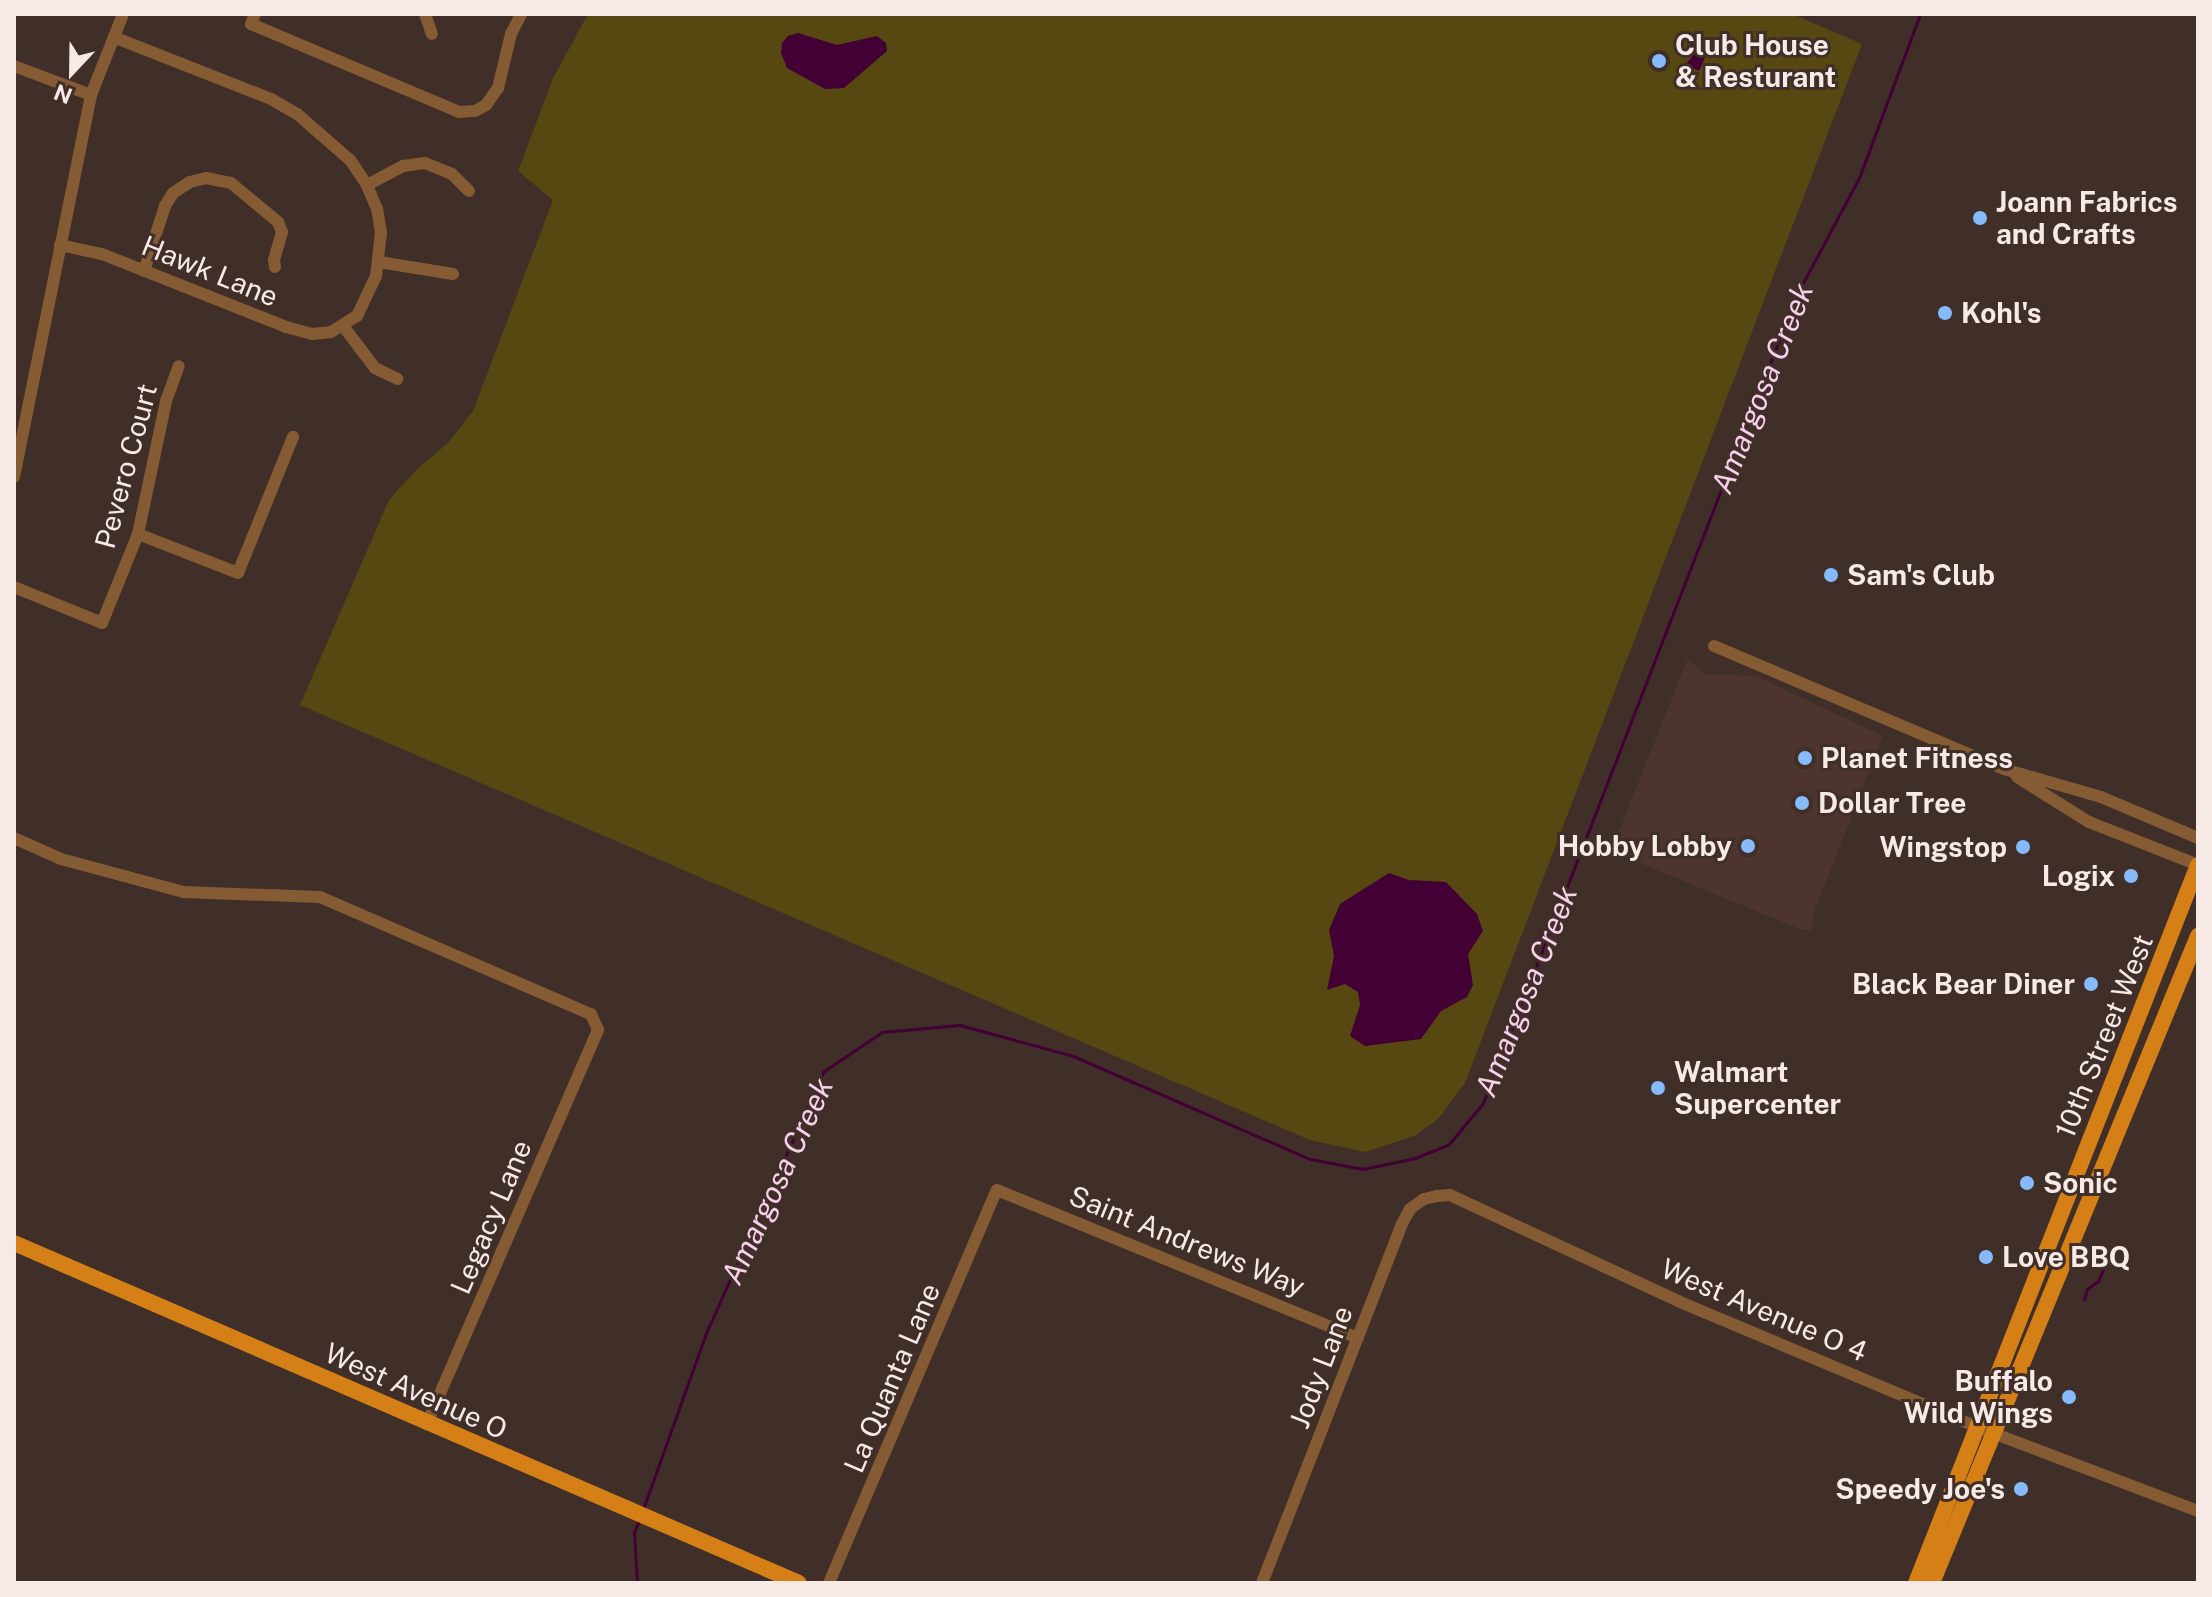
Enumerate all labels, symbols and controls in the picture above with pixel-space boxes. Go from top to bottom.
place label: Club House & Resturant [1675,28,1836,94]
north arrow [32,32,112,112]
marker: Club House & Resturant [1650,52,1668,70]
text: N [50,79,76,110]
place label: Joann Fabrics and Crafts [1996,185,2178,251]
marker: Joann Fabrics and Crafts [1971,209,1989,227]
street label: Hawk Lane [137,228,283,314]
water label: Amargosa Creek [1703,278,1821,498]
place label: Kohl's [1961,296,2042,330]
marker: Kohl's [1936,304,1954,322]
street label: Pevero Court [88,380,164,552]
place label: Sam's Club [1847,558,1995,592]
marker: Sam's Club [1822,566,1840,584]
place label: Planet Fitness [1821,741,2013,775]
marker: Planet Fitness [1796,749,1814,767]
place label: Dollar Tree [1818,786,1966,820]
marker: Dollar Tree [1793,794,1811,812]
place label: Hobby Lobby [1557,829,1732,863]
place label: Wingstop [1879,830,2007,864]
marker: Hobby Lobby [1739,837,1757,855]
marker: Wingstop [2014,838,2032,856]
place label: Logix [2042,859,2115,893]
marker: Logix [2122,867,2140,885]
water label: Amargosa Creek [1467,881,1585,1101]
street label: 10th Street West [2048,929,2160,1143]
place label: Black Bear Diner [1852,967,2075,1001]
marker: Black Bear Diner [2082,975,2100,993]
place label: Walmart Supercenter [1674,1055,1841,1121]
water label: Amargosa Creek [713,1072,841,1290]
marker: Walmart Supercenter [1649,1079,1667,1097]
street label: Legacy Lane [444,1135,538,1299]
place label: Sonic [2043,1166,2118,1200]
marker: Sonic [2018,1174,2036,1192]
street label: Saint Andrews Way [1064,1178,1310,1304]
place label: Love BBQ [2002,1240,2131,1274]
marker: Love BBQ [1977,1248,1995,1266]
street label: West Avenue O 4 [1656,1251,1872,1369]
street label: La Quanta Lane [837,1278,947,1478]
street label: Jody Lane [1282,1301,1360,1433]
street label: West Avenue O [320,1336,512,1446]
place label: Buffalo Wild Wings [1903,1364,2053,1430]
marker: Buffalo Wild Wings [2060,1388,2078,1406]
place label: Speedy Joe's [1835,1472,2005,1506]
marker: Speedy Joe's [2012,1480,2030,1498]

